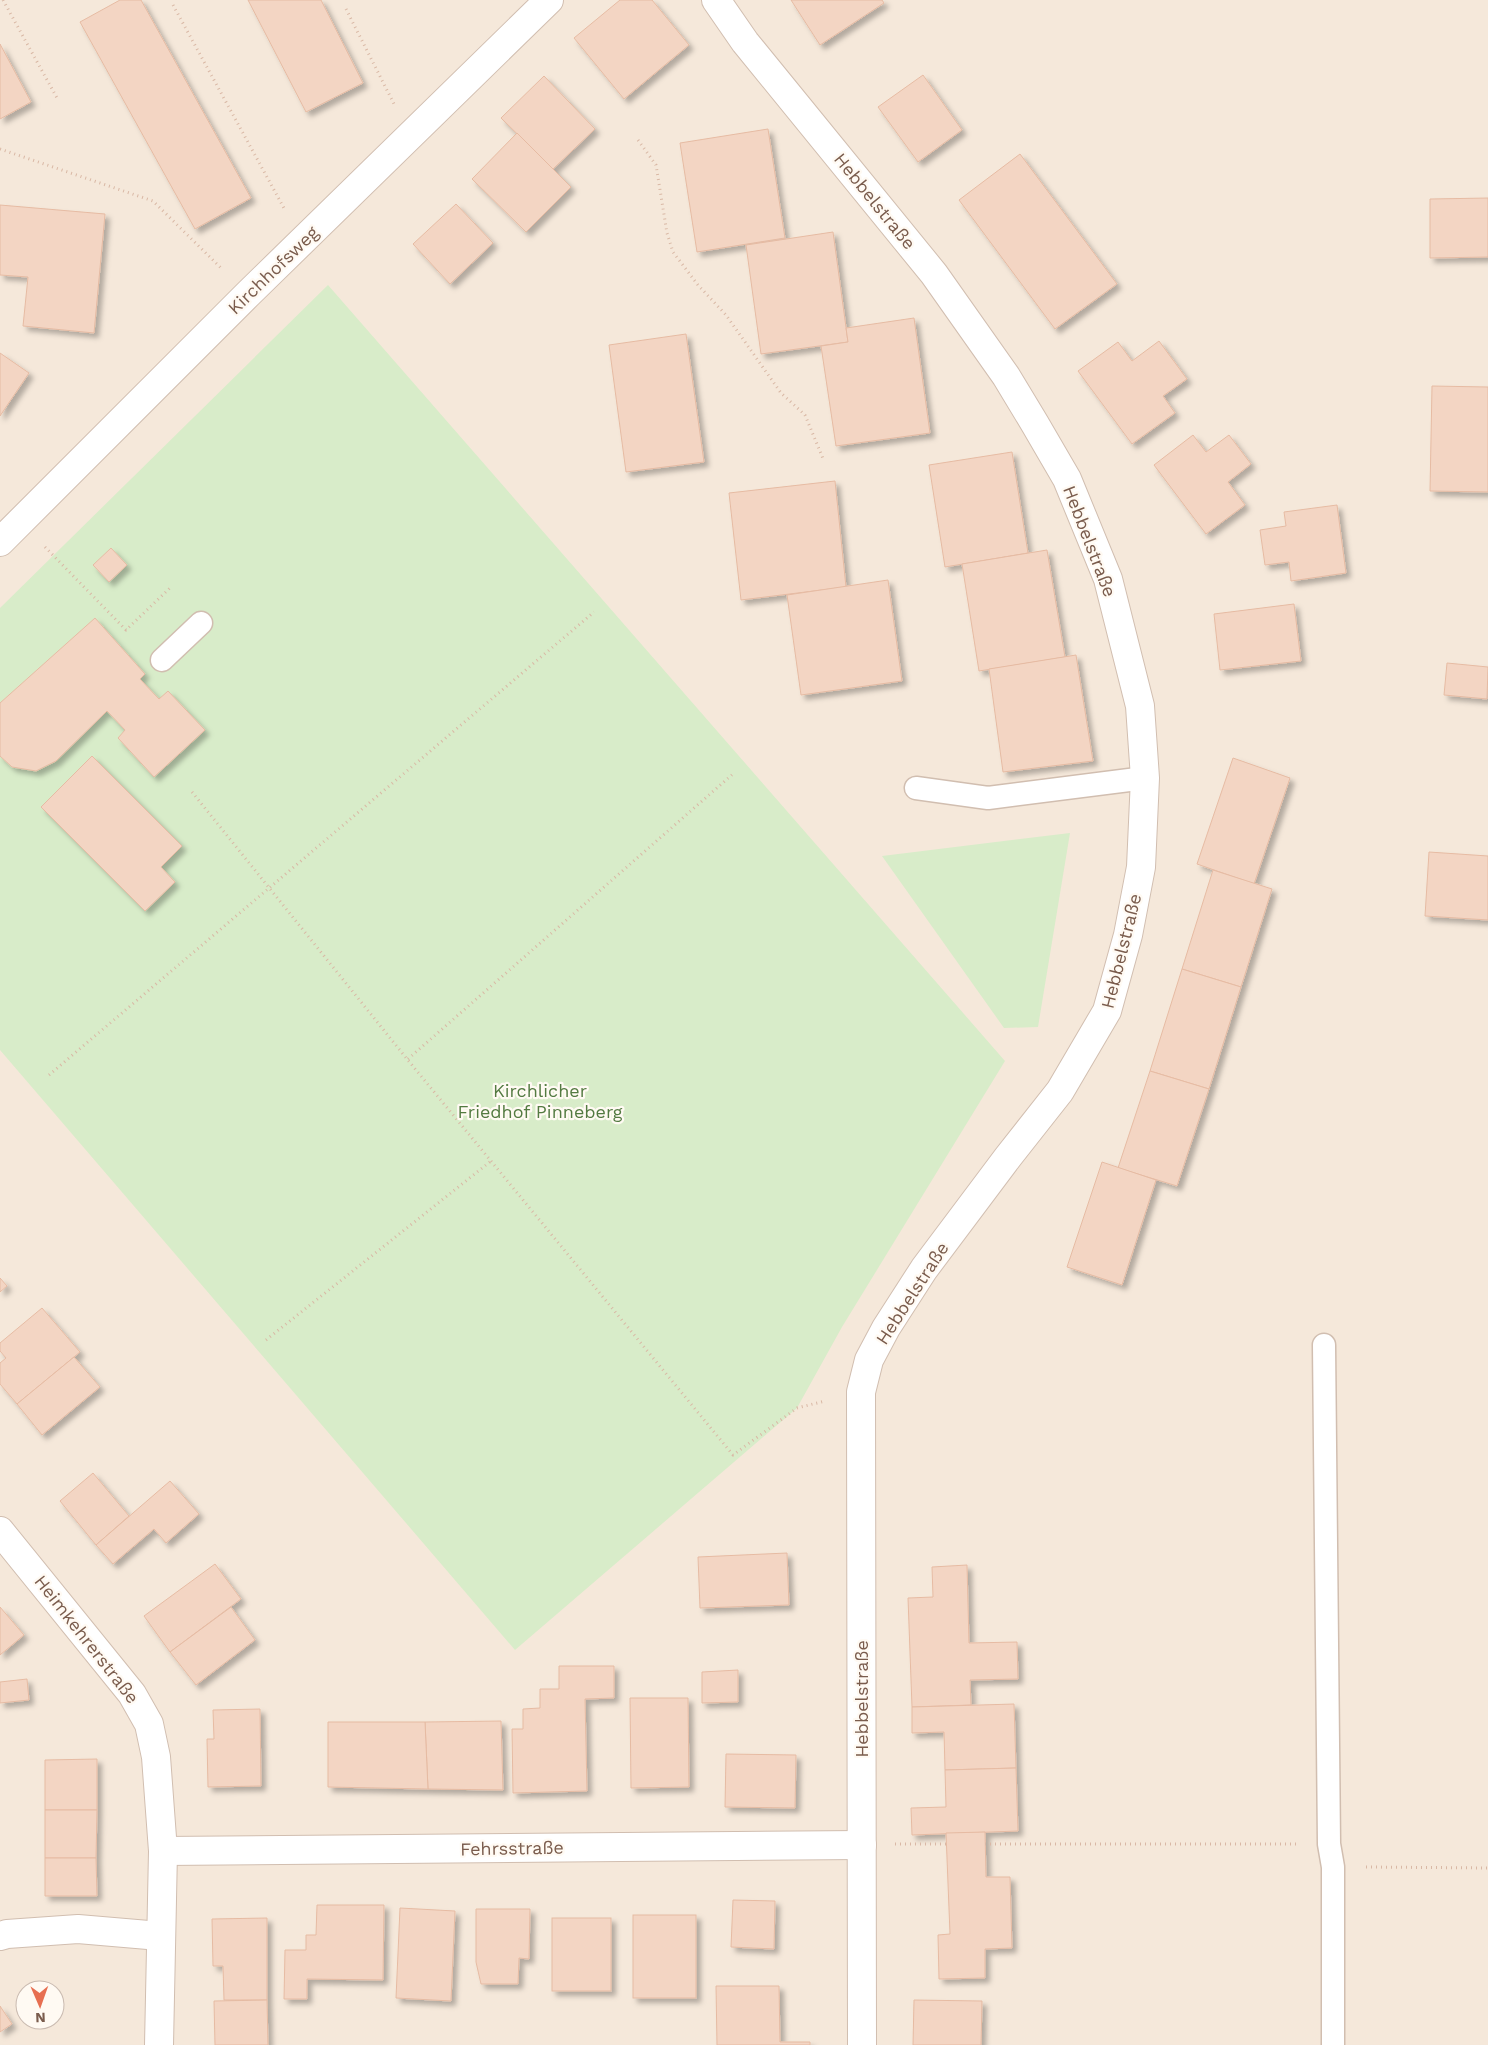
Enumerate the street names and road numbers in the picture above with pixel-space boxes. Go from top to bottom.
street label: Hebbelstraße [830,149,920,253]
street label: Kirchhofsweg [223,221,323,318]
street label: Hebbelstraße [1059,482,1121,600]
street label: Hebbelstraße [1097,891,1145,1011]
street label: Hebbelstraße [871,1238,953,1348]
street label: Heimkehrerstraße [30,1571,144,1707]
street label: Hebbelstraße [851,1640,872,1758]
street label: Fehrsstraße [460,1837,564,1859]

